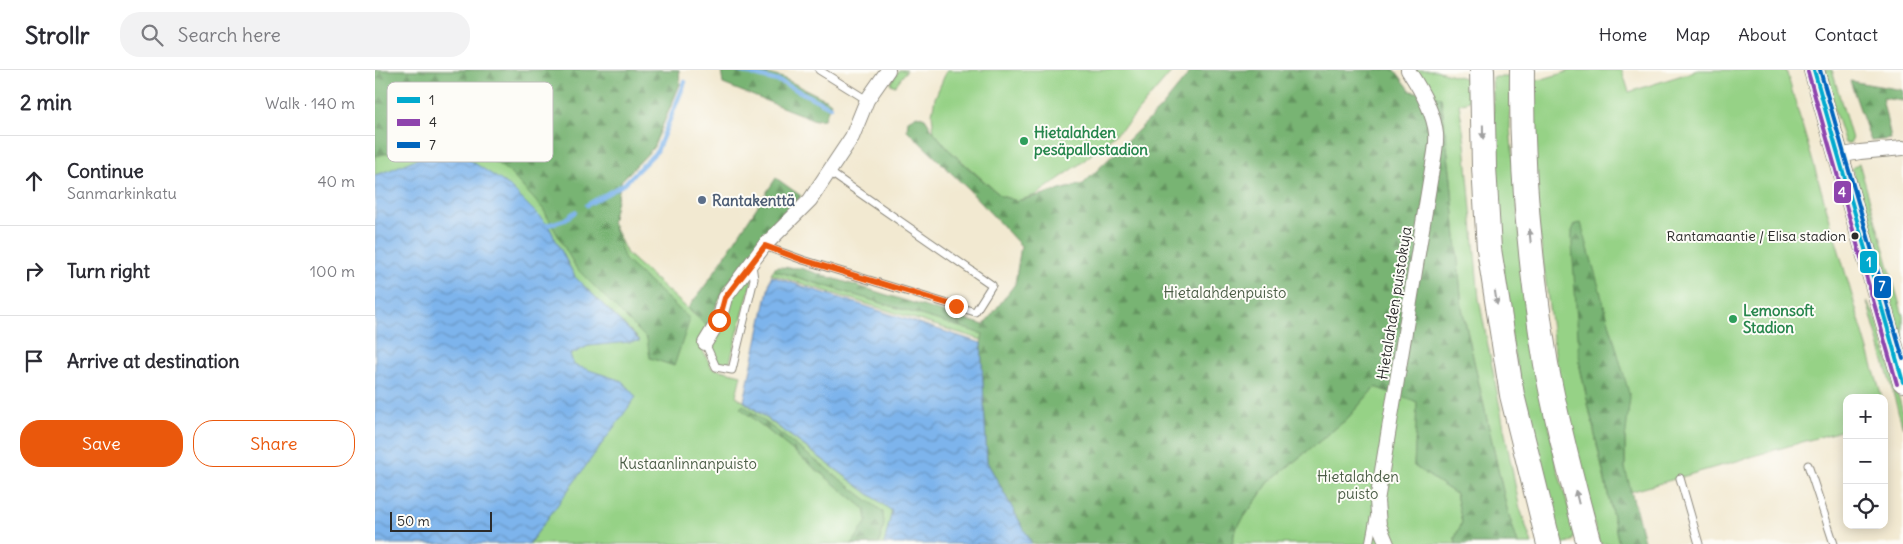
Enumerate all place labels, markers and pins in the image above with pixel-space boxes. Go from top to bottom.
place label: Hietalahden pesäpallostadion [1034,123,1148,160]
marker: Hietalahden pesäpallostadion [1018,135,1030,147]
place label: Rantakenttä [712,191,795,210]
marker: Rantakenttä [696,194,708,206]
place label: Rantamaantie / Elisa stadion [1667,227,1846,245]
marker: Rantamaantie / Elisa stadion [1850,231,1860,241]
place label: Lemonsoft Stadion [1743,301,1815,337]
marker: Lemonsoft Stadion [1727,313,1739,325]

